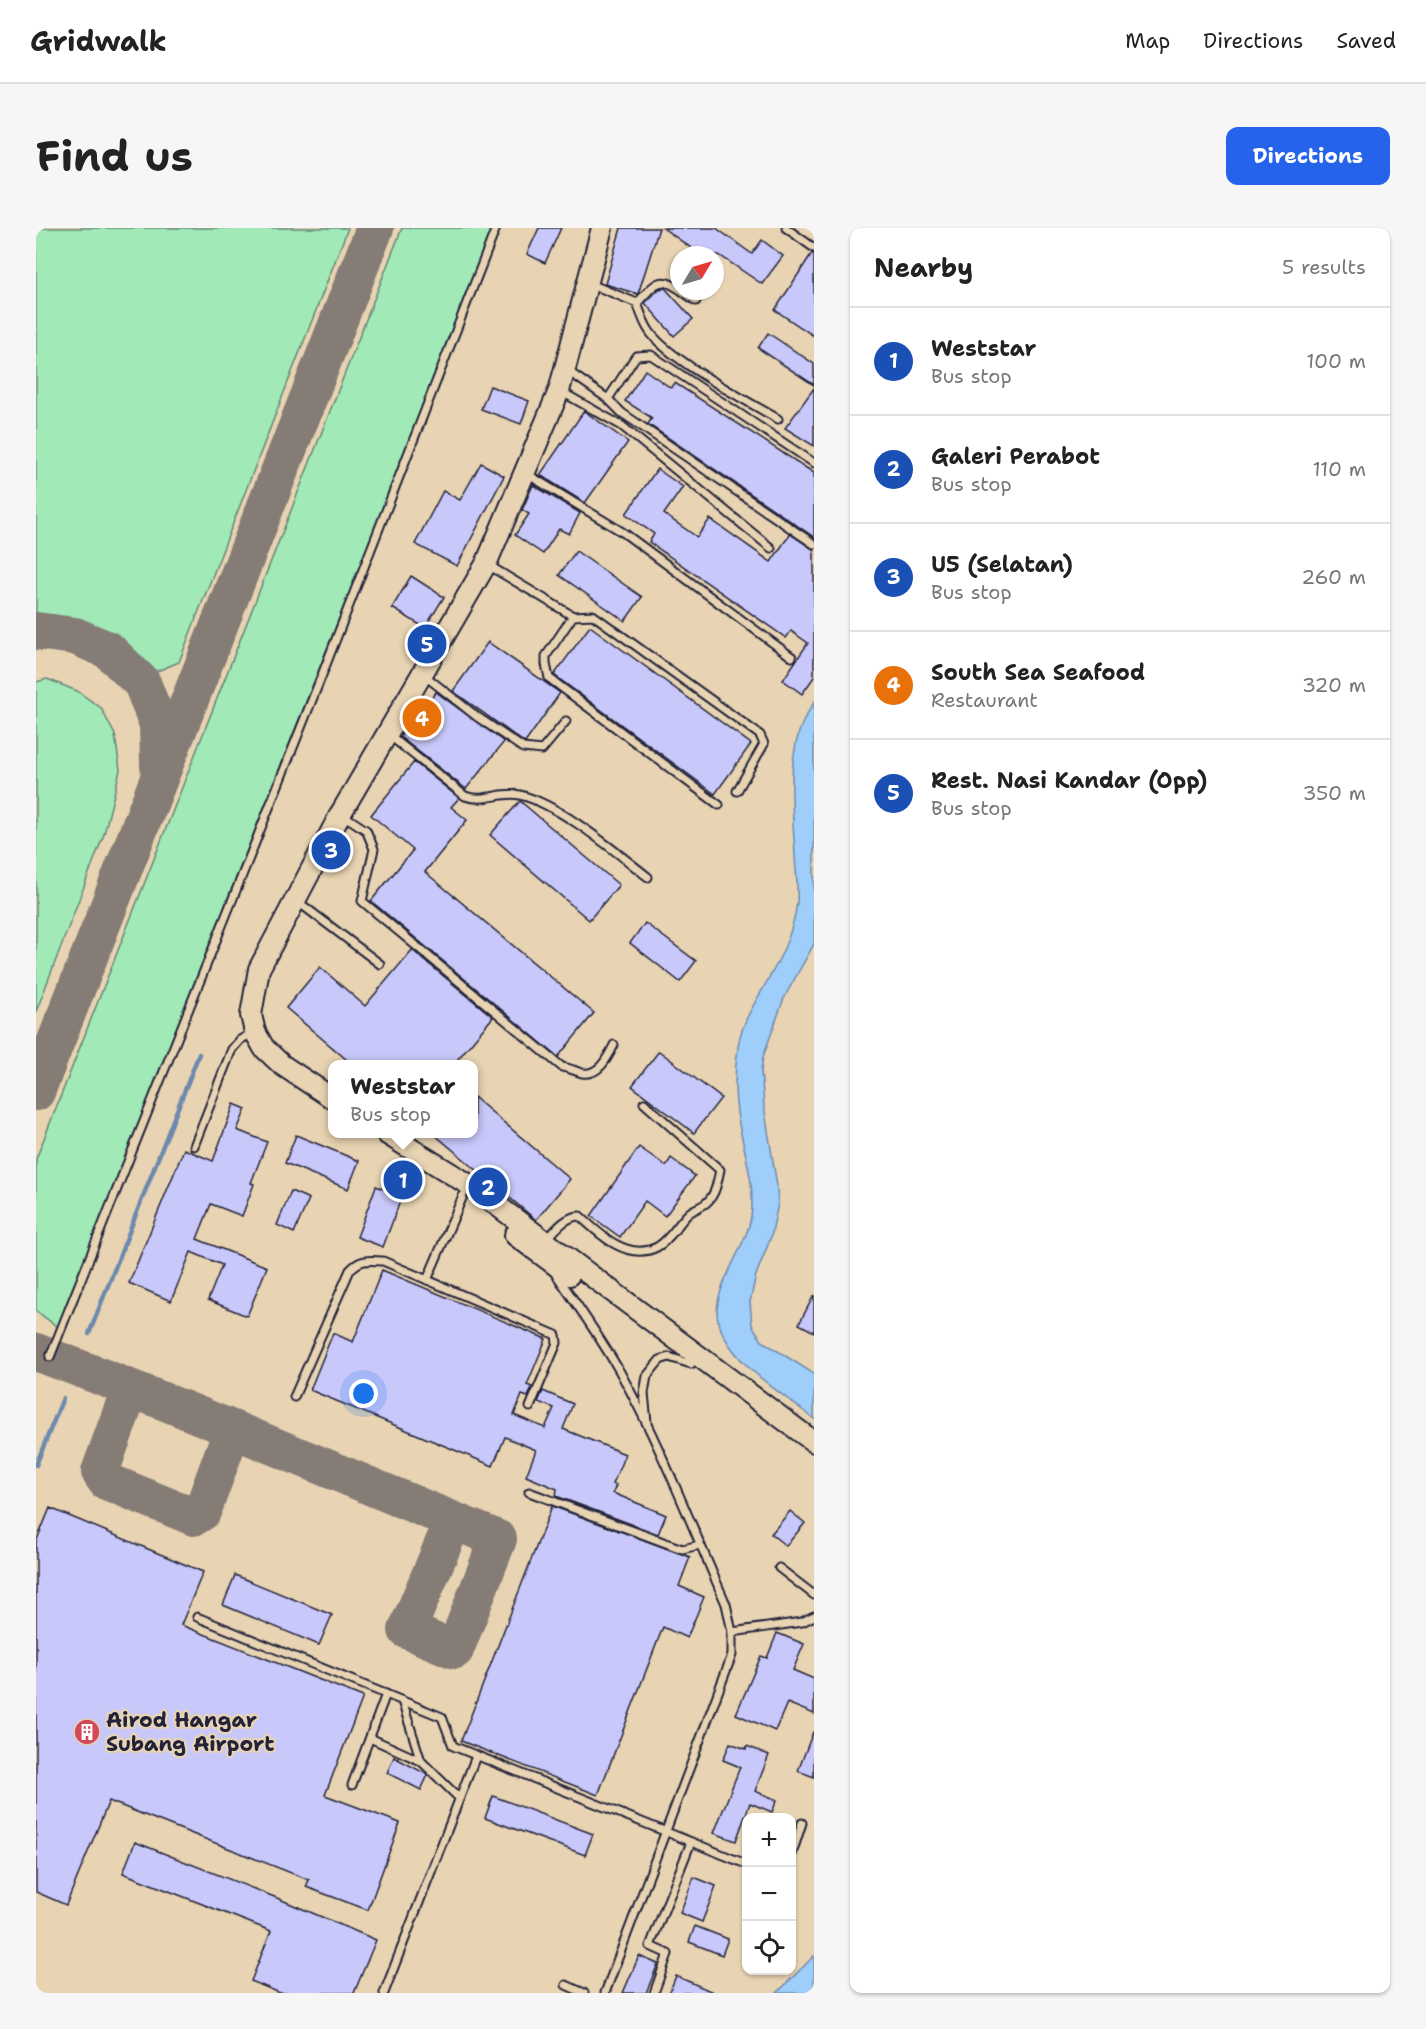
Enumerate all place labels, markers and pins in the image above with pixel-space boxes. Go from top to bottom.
pin: 5 [408,622,446,666]
pin: 4 [402,696,442,740]
pin: 3 [312,828,350,872]
pin: 1 [384,1158,422,1202]
pin: 2 [468,1164,508,1210]
place label: Airod Hangar Subang Airport [106,1706,274,1758]
building icon: Airod Hangar Subang Airport [72,1717,102,1747]

